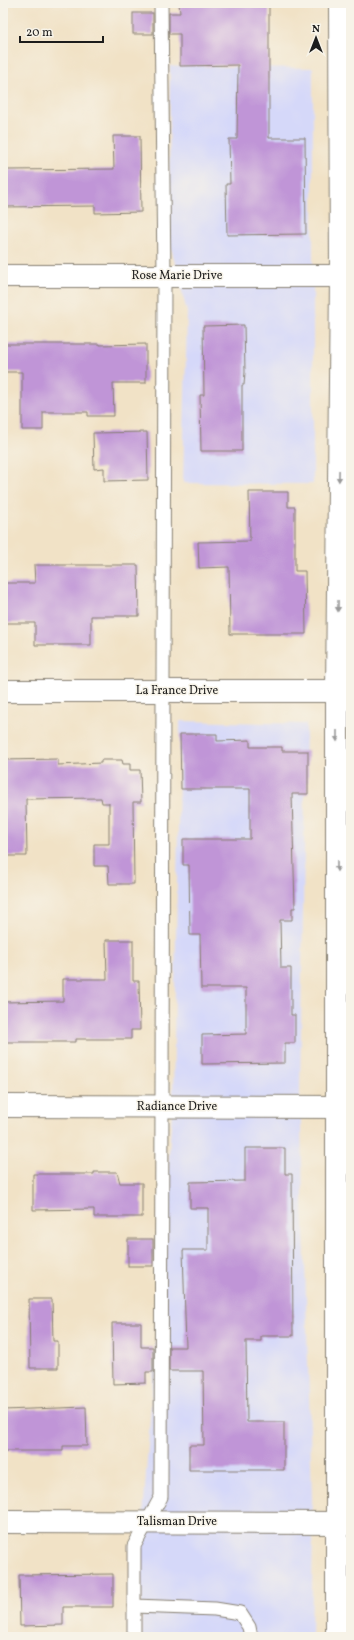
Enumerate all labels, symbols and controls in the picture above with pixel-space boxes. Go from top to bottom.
scale bar [20,18,103,44]
north arrow [296,18,336,58]
text: N [312,22,320,37]
text: 20 m [26,25,53,41]
street label: Rose Marie Drive [132,268,223,284]
one-way arrow [336,470,342,483]
one-way arrow [335,600,341,613]
street label: La France Drive [136,683,219,699]
one-way arrow [334,730,340,743]
one-way arrow [334,860,340,873]
street label: Radiance Drive [137,1099,218,1115]
street label: Talisman Drive [137,1514,217,1530]

